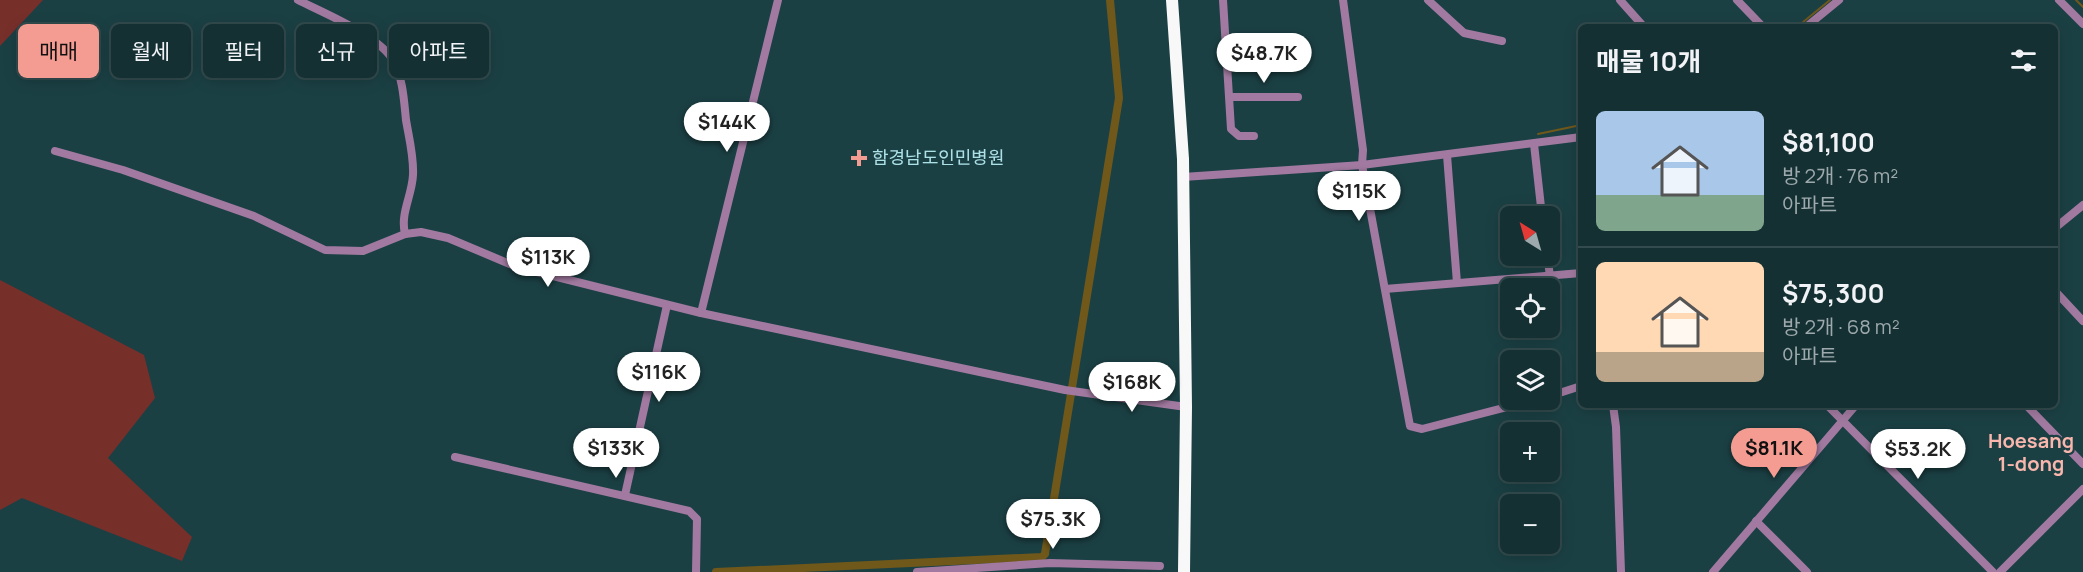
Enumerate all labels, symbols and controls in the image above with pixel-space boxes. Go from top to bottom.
chip: 매매 [18,24,99,78]
chip: 월세 [111,24,191,78]
chip: 필터 [203,24,284,78]
chip: 신규 [296,24,377,78]
chip: 아파트 [389,24,489,78]
pin: $48.7K [1215,33,1313,84]
text: $48.7K [1231,39,1297,66]
text: 매물 10개 [1596,43,1701,79]
icon: filters [2007,44,2040,77]
pin: $144K [685,102,769,153]
text: $144K [698,108,756,135]
text: $81,100 [1782,124,1875,160]
icon: home [1644,135,1716,207]
place label: 함경남도인민병원 [872,145,1004,169]
marker: 함경남도인민병원 [850,149,868,167]
text: 방 2개 · 76 m² [1782,162,1898,189]
pin: $115K [1317,171,1401,222]
text: $115K [1332,177,1386,204]
text: 아파트 [1782,191,1837,218]
north arrow [1500,206,1560,266]
map controls [1500,206,1560,554]
pin: $113K [506,237,590,288]
text: $113K [521,243,575,270]
text: $75,300 [1782,275,1885,311]
button: locate [1500,278,1560,338]
icon: home [1644,286,1716,358]
text: 방 2개 · 68 m² [1782,313,1900,340]
text: 아파트 [1782,342,1837,369]
button: layers [1500,350,1560,410]
pin: $116K [617,352,701,403]
text: $116K [631,358,687,385]
pin: $168K [1090,362,1174,413]
text: $168K [1103,368,1161,395]
button: + [1500,422,1560,482]
district label: Hoesang 1-dong [1988,427,2074,477]
pin: $133K [574,428,658,479]
pin: $81.1K [1725,428,1823,479]
pin: $53.2K [1869,429,1967,480]
text: $133K [587,434,645,461]
text: $81.1K [1745,434,1803,461]
text: $53.2K [1885,435,1951,462]
button: − [1500,494,1560,554]
pin: $75.3K [1004,499,1102,550]
text: $75.3K [1020,505,1086,532]

